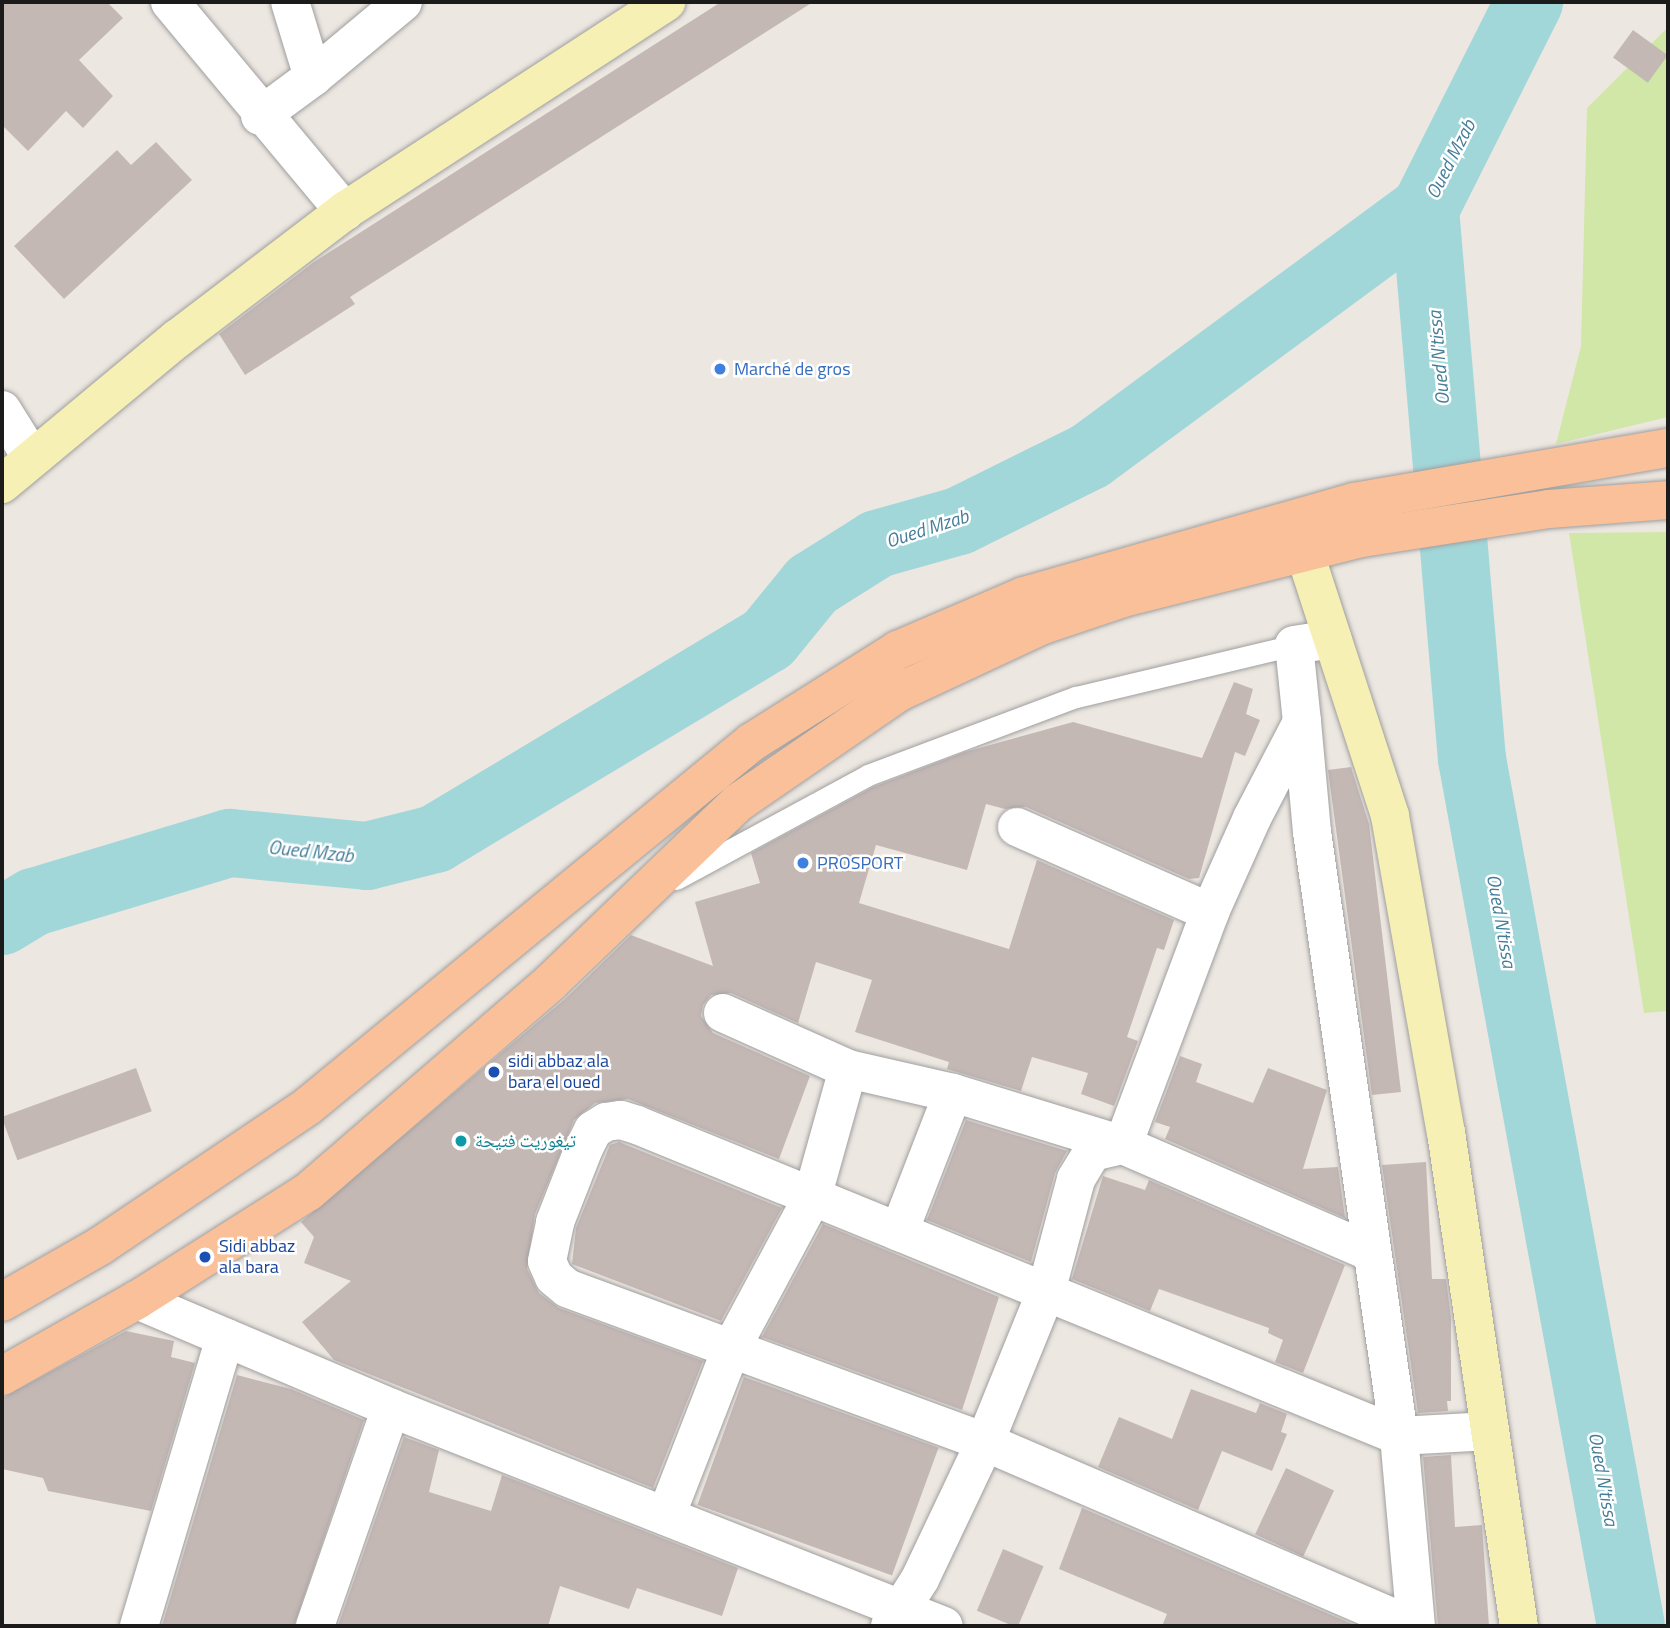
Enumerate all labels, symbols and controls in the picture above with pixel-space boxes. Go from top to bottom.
water label: Oued Mzab [1420,116,1480,202]
water label: Oued N'tissa [1423,310,1453,406]
place label: Marché de gros [734,358,850,380]
marker: Marché de gros [712,361,728,377]
water label: Oued Mzab [883,504,971,552]
water label: Oued Mzab [267,835,355,867]
place label: PROSPORT [817,852,903,874]
marker: PROSPORT [795,855,811,871]
water label: Oued N'tissa [1483,872,1521,970]
place label: sidi abbaz ala bara el oued [508,1051,609,1094]
marker: sidi abbaz ala bara el oued [486,1064,502,1080]
place label: تيغوريت فتيحة [475,1130,576,1152]
marker: تيغوريت فتيحة [453,1133,469,1149]
place label: Sidi abbaz ala bara [219,1236,295,1278]
marker: Sidi abbaz ala bara [197,1249,213,1265]
water label: Oued N'tissa [1585,1430,1623,1528]

